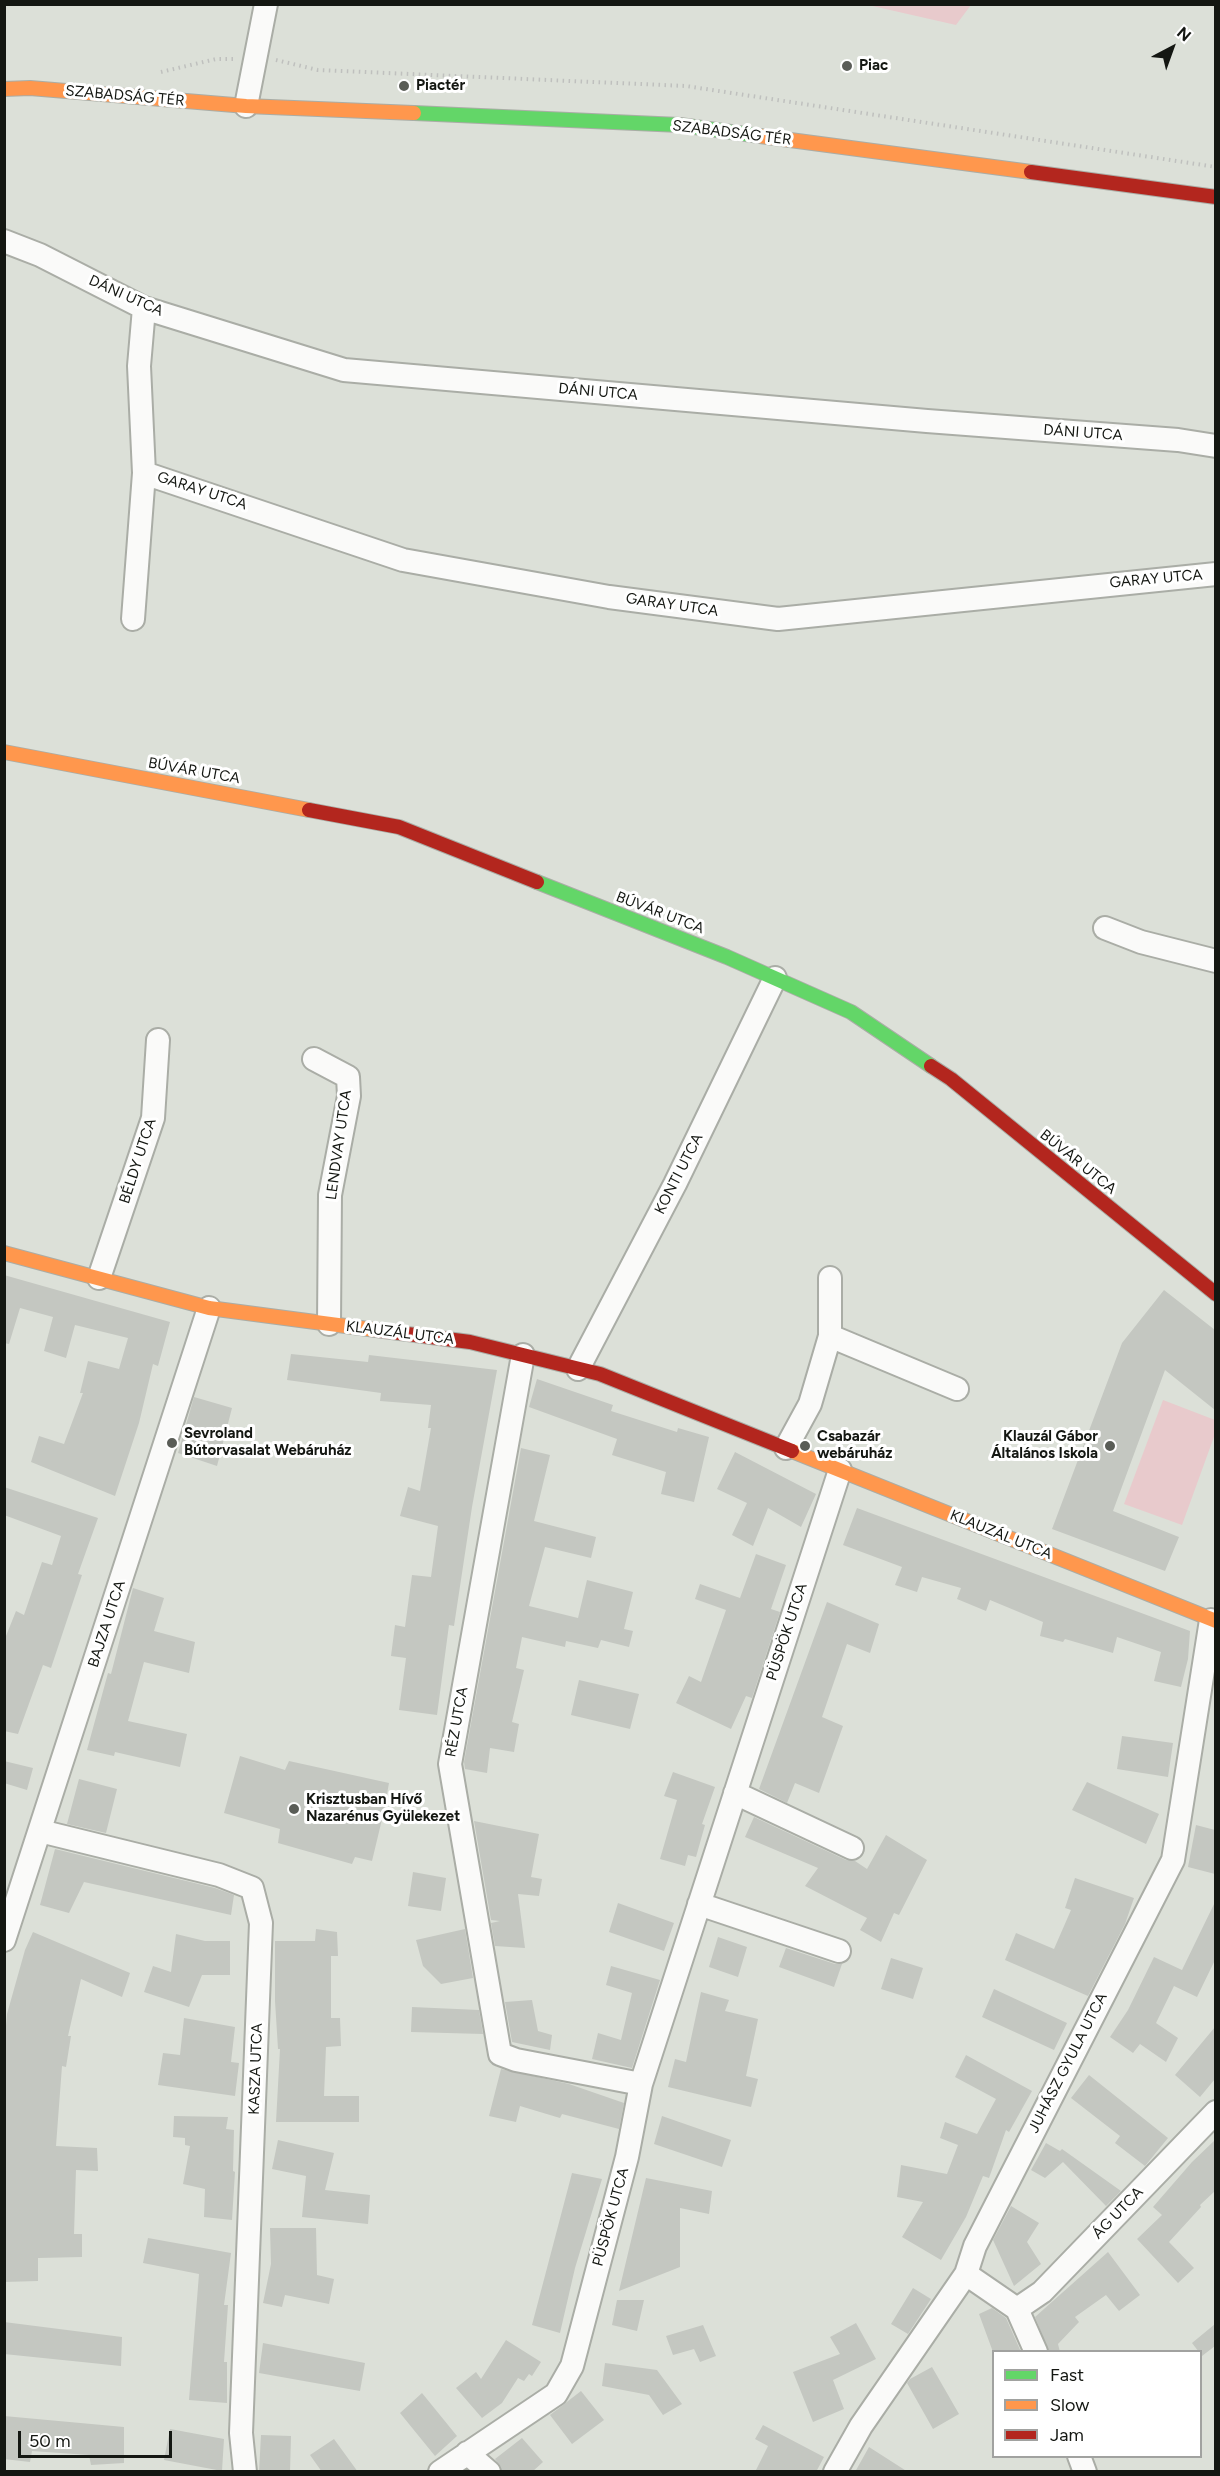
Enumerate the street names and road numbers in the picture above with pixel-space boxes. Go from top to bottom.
street label: SZABADSÁG TÉR [65,82,185,110]
street label: SZABADSÁG TÉR [672,117,792,149]
street label: DÁNI UTCA [86,272,166,320]
street label: DÁNI UTCA [558,380,638,404]
street label: DÁNI UTCA [1043,421,1123,445]
street label: GARAY UTCA [155,468,249,514]
street label: GARAY UTCA [1109,566,1203,592]
street label: GARAY UTCA [625,590,719,620]
street label: BÚVÁR UTCA [147,754,241,788]
street label: BÚVÁR UTCA [613,888,707,938]
street label: LENDVAY UTCA [322,1089,356,1201]
street label: BÉLDY UTCA [116,1116,160,1206]
street label: BÚVÁR UTCA [1036,1126,1120,1198]
street label: KONTI UTCA [651,1131,707,1217]
street label: KLAUZÁL UTCA [345,1317,455,1349]
street label: KLAUZÁL UTCA [947,1506,1055,1564]
street label: BAJZA UTCA [84,1578,130,1670]
street label: PÜSPÖK UTCA [763,1581,811,1683]
street label: RÉZ UTCA [442,1685,472,1759]
street label: JUHÁSZ GYULA UTCA [1025,1990,1111,2136]
street label: KASZA UTCA [245,2023,267,2115]
street label: PÜSPÖK UTCA [589,2166,633,2268]
street label: ÁG UTCA [1089,2183,1147,2243]

